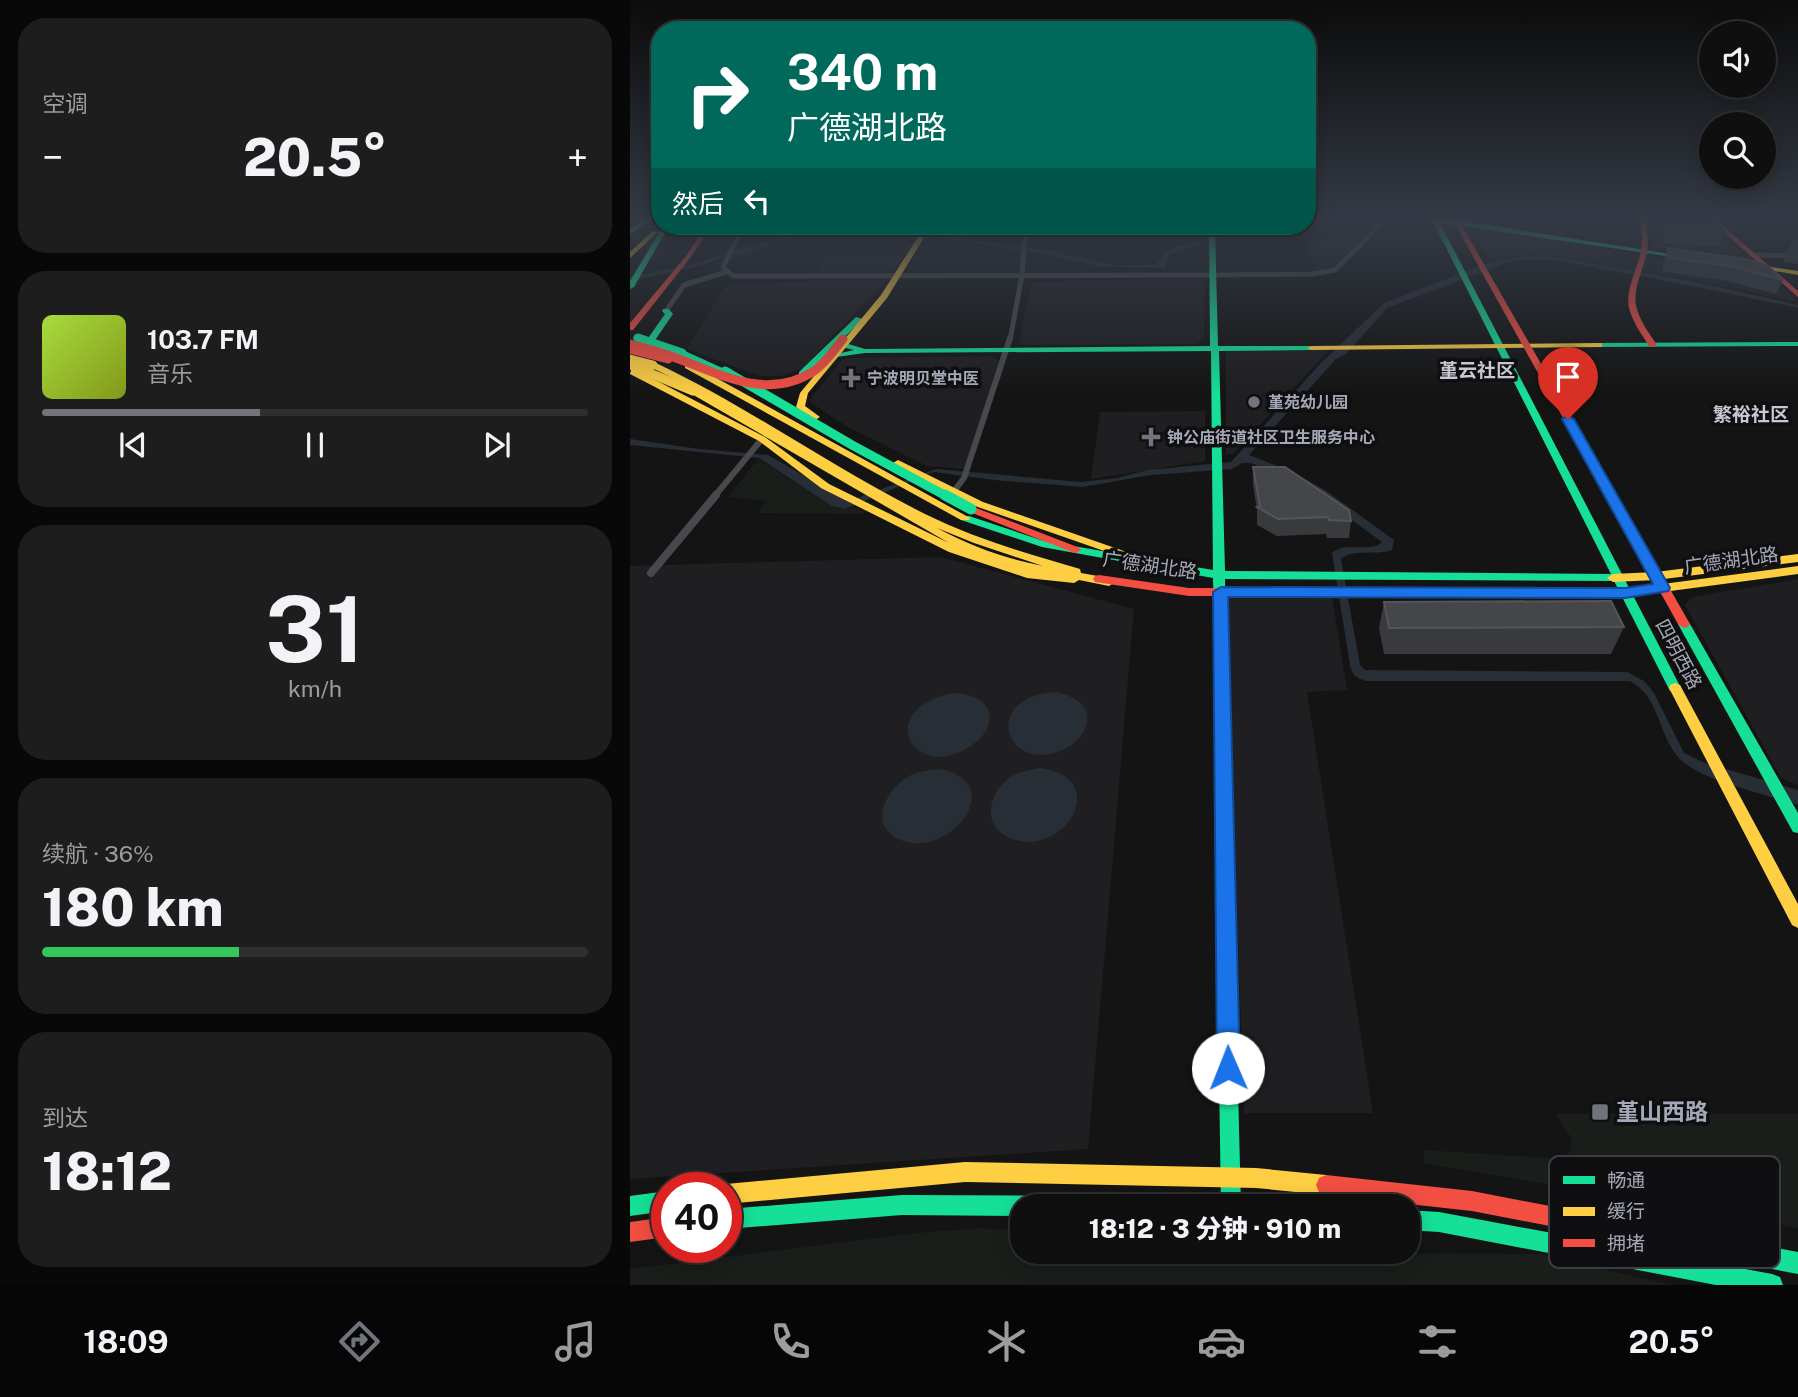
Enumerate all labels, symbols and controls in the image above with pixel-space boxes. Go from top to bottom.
map controls [1699,21,1776,189]
button: sound [1699,21,1776,98]
text: 340 m [787,43,938,101]
icon: right [672,49,763,140]
text: 空调 [42,90,88,117]
text: 广德湖北路 [787,109,947,146]
button: search [1699,112,1776,189]
text: 20.5° [243,127,387,188]
text: − [42,135,63,180]
text: + [567,135,588,180]
icon: left [738,182,776,220]
text: 然后 [672,188,724,219]
text: 103.7 FM [147,324,259,355]
pin [1538,347,1598,419]
icon: arrive [1549,358,1587,396]
district label: 堇云社区 [1439,359,1515,381]
text: 音乐 [147,360,193,387]
marker: 宁波明贝堂中医 [841,368,861,388]
place label: 宁波明贝堂中医 [867,369,979,388]
place label: 堇苑幼儿园 [1268,393,1348,412]
marker: 堇苑幼儿园 [1246,394,1262,410]
district label: 繁裕社区 [1713,403,1789,425]
icon: previous [114,426,152,464]
icon: pause [296,426,334,464]
icon: next [478,426,516,464]
marker: 钟公庙街道社区卫生服务中心 [1141,427,1161,447]
place label: 钟公庙街道社区卫生服务中心 [1167,428,1375,447]
street label: 广德湖北路 [1682,542,1780,578]
street label: 广德湖北路 [1101,547,1199,583]
text: 31 [265,576,365,682]
street label: 四明西路 [1651,615,1707,693]
text: km/h [288,675,342,702]
text: 续航 · 36% [42,840,154,867]
text: 180 km [42,877,224,938]
position arrow [1191,1031,1265,1105]
place label: 堇山西路 [1616,1098,1708,1125]
marker: 堇山西路 [1590,1102,1610,1122]
text: 到达 [42,1104,88,1131]
text: 18:12 [42,1141,172,1202]
legend [1549,1156,1780,1268]
text: 畅通 [1607,1169,1645,1191]
speed limit sign: 40 [651,1172,742,1263]
text: 缓行 [1607,1200,1645,1222]
text: 18:12 · 3 分钟 · 910 m [1089,1213,1341,1244]
text: 拥堵 [1607,1232,1645,1254]
icon: directions [335,1317,384,1366]
icon: music [551,1317,600,1366]
icon: phone [766,1317,815,1366]
icon: climate [982,1317,1031,1366]
icon: car [1197,1317,1246,1366]
icon: filters [1413,1317,1462,1366]
text: 18:09 [83,1323,169,1360]
text: 20.5° [1628,1323,1715,1360]

